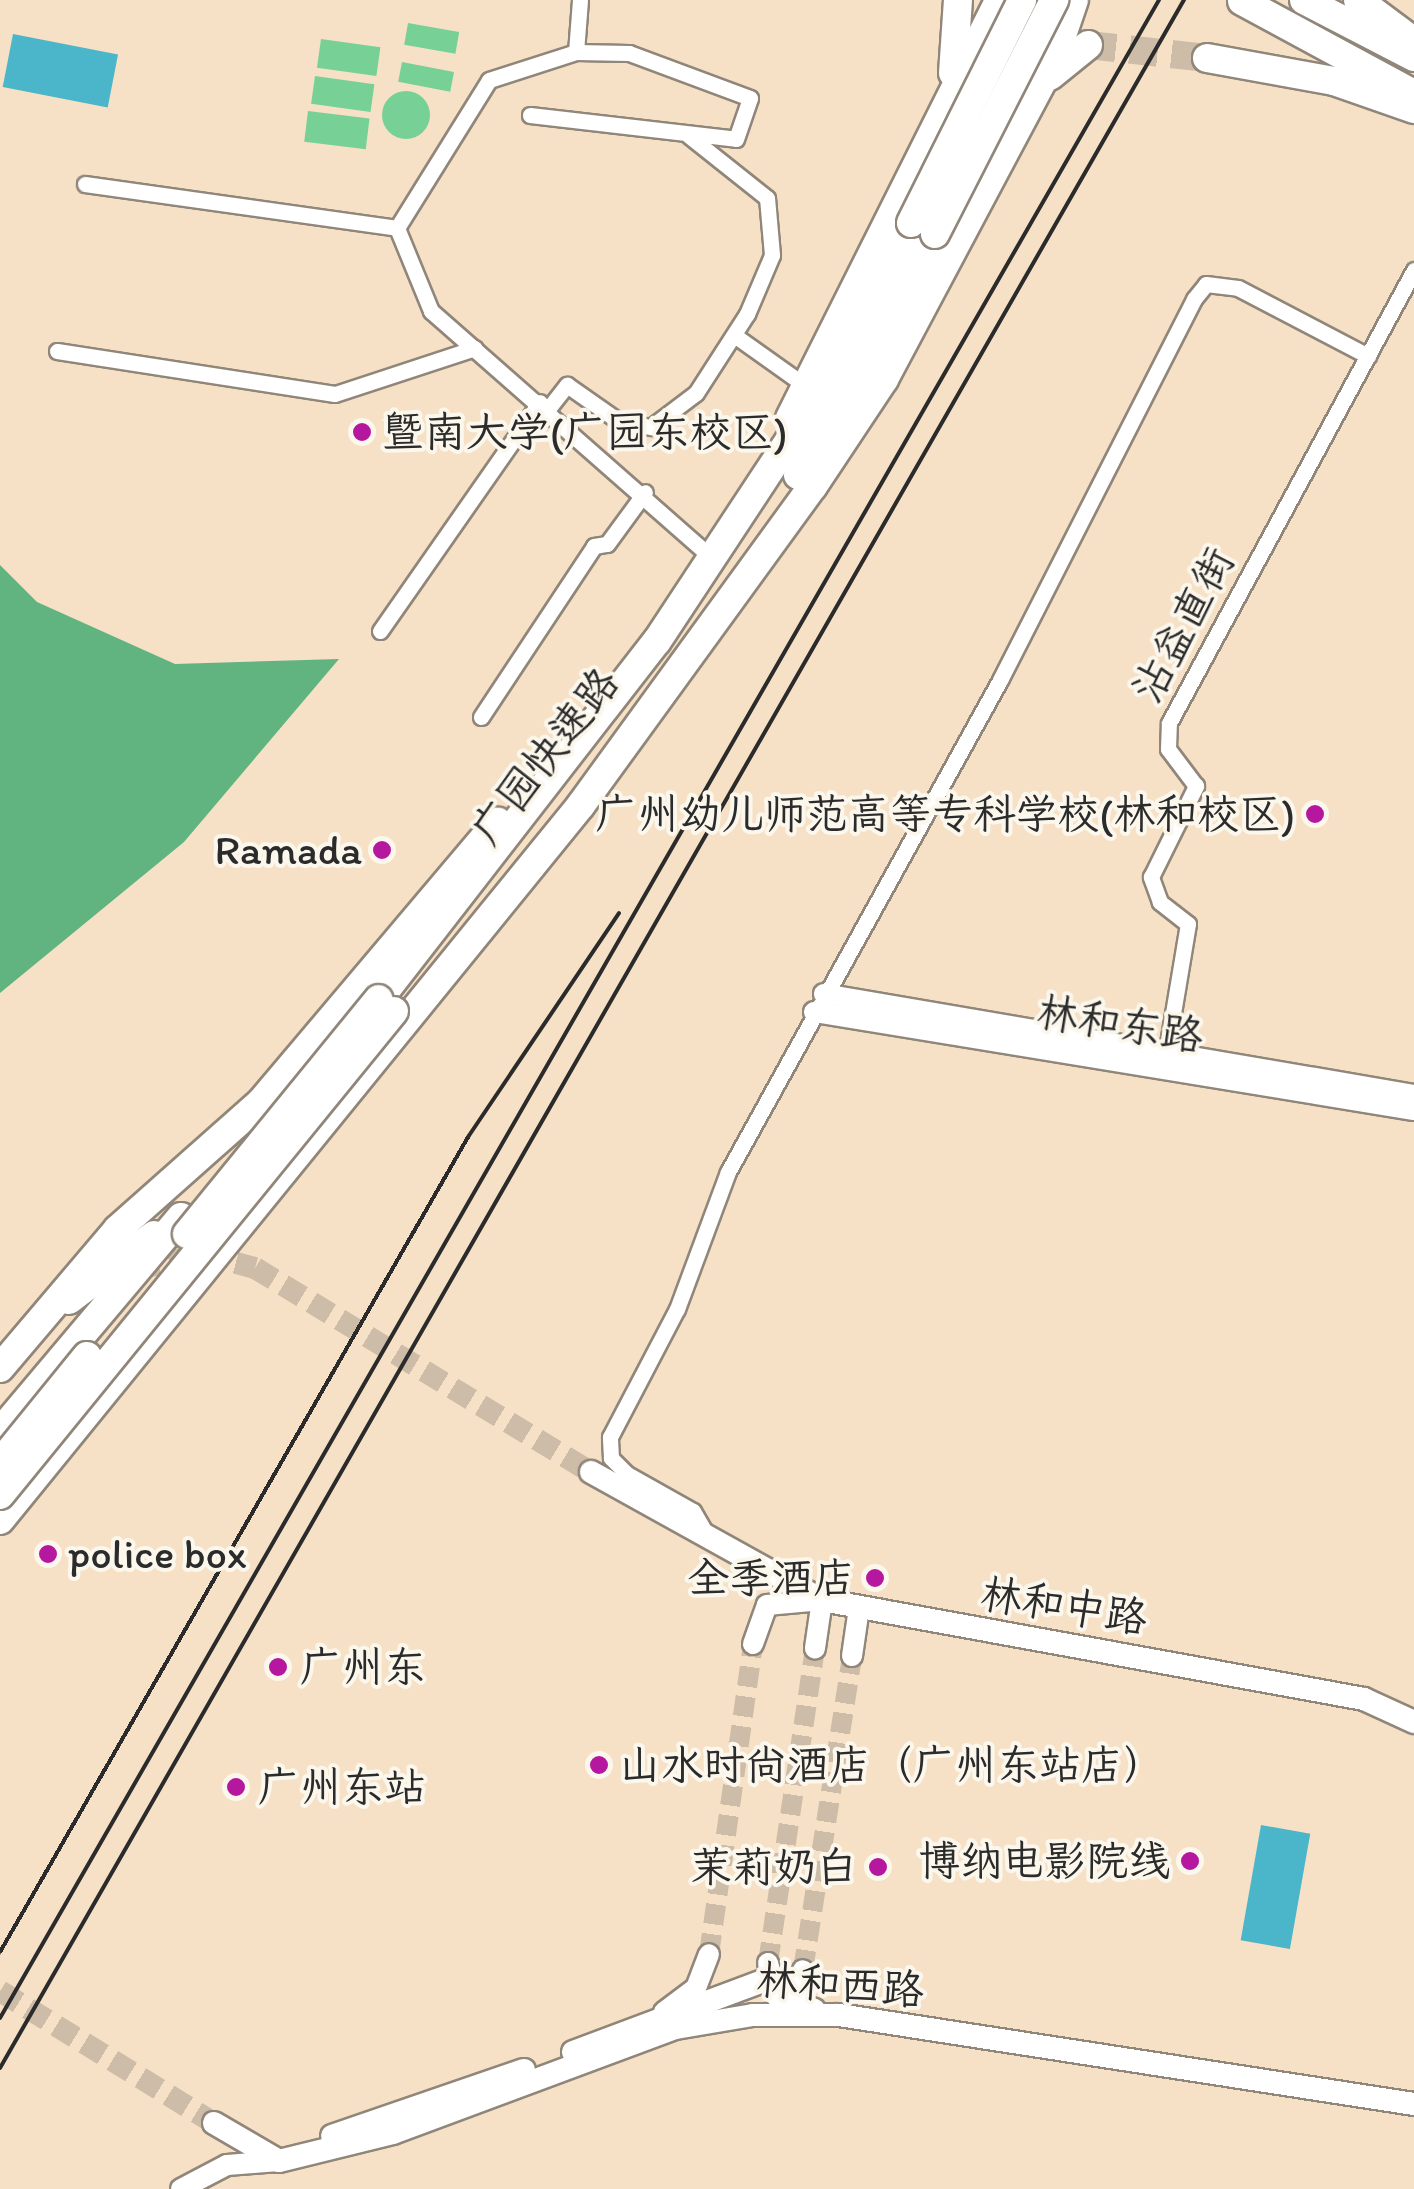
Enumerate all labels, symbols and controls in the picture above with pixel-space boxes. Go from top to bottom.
place label: 暨南大学(广园东校区) [382,407,787,457]
marker: 暨南大学(广园东校区) [351,421,373,443]
street label: 沾益直街 [1121,539,1245,711]
street label: 广园快速路 [460,658,630,854]
place label: 广州幼儿师范高等专科学校(林和校区) [596,789,1295,839]
marker: 广州幼儿师范高等专科学校(林和校区) [1304,803,1326,825]
place label: Ramada [214,825,362,875]
marker: Ramada [371,839,393,861]
street label: 林和东路 [1033,986,1207,1062]
place label: police box [68,1529,247,1579]
marker: police box [37,1543,59,1565]
place label: 全季酒店 [687,1553,855,1603]
marker: 全季酒店 [864,1567,886,1589]
street label: 林和中路 [977,1568,1151,1644]
place label: 广州东 [300,1642,426,1692]
marker: 广州东 [265,1654,291,1680]
place label: 山水时尚酒店（广州东站店） [619,1740,1165,1790]
marker: 山水时尚酒店（广州东站店） [588,1754,610,1776]
place label: 广州东站 [258,1762,426,1812]
marker: 广州东站 [223,1774,249,1800]
place label: 博纳电影院线 [918,1836,1170,1886]
place label: 茉莉奶白 [690,1842,858,1892]
marker: 博纳电影院线 [1179,1850,1201,1872]
marker: 茉莉奶白 [867,1856,889,1878]
street label: 林和西路 [754,1954,926,2016]

